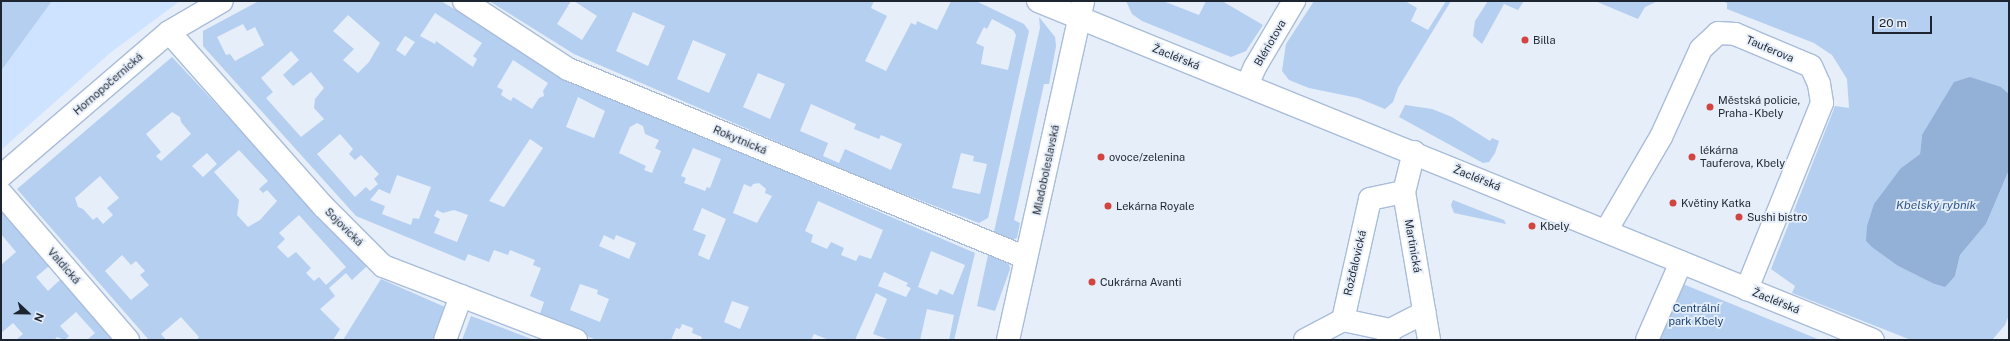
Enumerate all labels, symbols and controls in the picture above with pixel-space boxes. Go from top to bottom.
scale bar [1874,8,1934,34]
text: 20 m [1879,16,1907,30]
street label: Blériotova [1251,17,1289,69]
place label: Billa [1533,33,1556,47]
street label: Tauferova [1744,33,1796,65]
marker: Billa [1520,35,1530,45]
street label: Žacléřská [1150,41,1202,73]
street label: Hornopočernická [71,50,145,118]
place label: Městská policie, Praha - Kbely [1718,94,1800,120]
marker: Městská policie, Praha - Kbely [1705,102,1715,112]
street label: Rokytnická [711,123,769,157]
street label: Mladoboleslavská [1030,124,1062,216]
place label: lékárna Tauferova, Kbely [1700,144,1785,170]
place label: ovoce/zelenina [1109,150,1185,164]
marker: ovoce/zelenina [1096,152,1106,162]
marker: lékárna Tauferova, Kbely [1687,152,1697,162]
street label: Žacléřská [1451,162,1503,194]
place label: Květiny Katka [1681,196,1751,210]
marker: Květiny Katka [1668,198,1678,208]
place label: Lekárna Royale [1116,199,1194,213]
water label: Kbelský rybník [1896,199,1976,213]
marker: Lekárna Royale [1103,201,1113,211]
street label: Sojovická [322,205,366,249]
place label: Sushi bistro [1747,210,1807,224]
marker: Sushi bistro [1734,212,1744,222]
street label: Martinická [1402,218,1424,274]
place label: Kbely [1540,219,1569,233]
marker: Kbely [1527,221,1537,231]
street label: Rožďalovická [1341,229,1369,297]
street label: Valdická [45,245,83,287]
place label: Cukrárna Avanti [1100,275,1182,289]
marker: Cukrárna Avanti [1087,277,1097,287]
street label: Žacléřská [1750,285,1802,317]
north arrow [8,293,48,333]
park label: Centrální park Kbely [1668,302,1724,328]
text: N [32,311,46,324]

